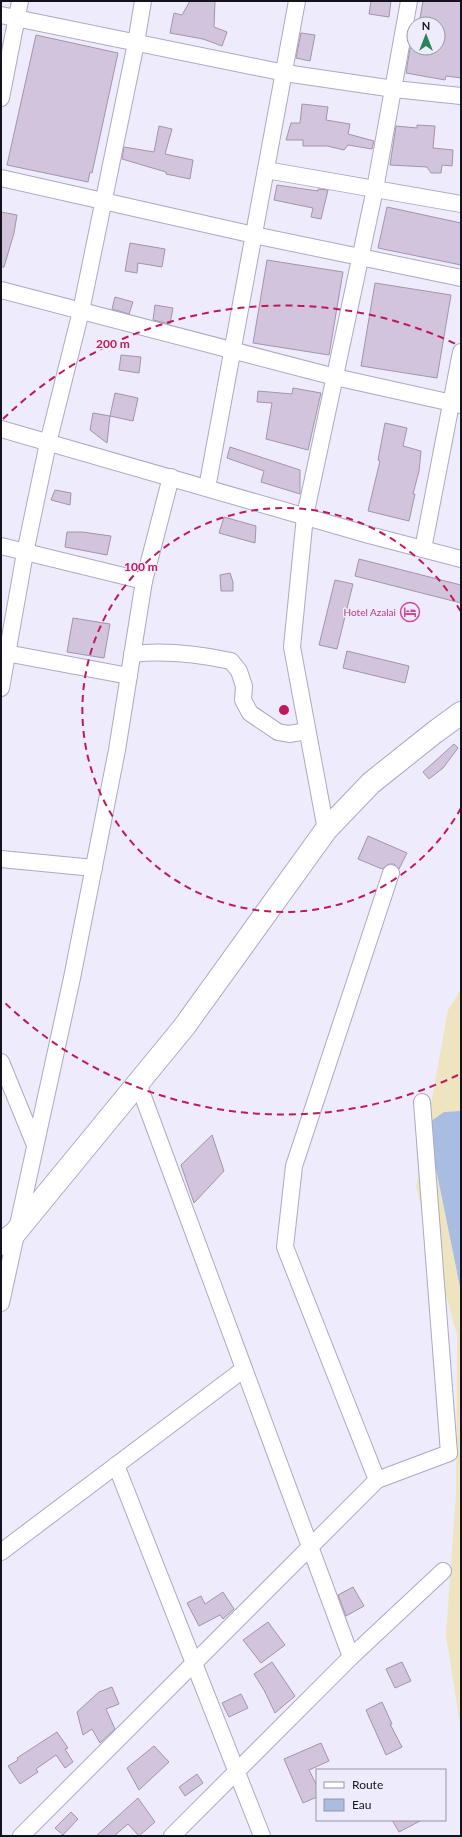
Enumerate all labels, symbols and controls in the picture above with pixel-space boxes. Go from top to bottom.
north arrow [406,16,446,56]
text: N [422,19,430,32]
text: 200 m [96,336,130,351]
text: 100 m [124,559,158,574]
hotel icon: Hotel Azalai [399,601,421,623]
place label: Hotel Azalai [344,606,396,618]
centre of rings [277,703,291,717]
legend [316,1769,446,1821]
text: Route [352,1777,383,1792]
text: Eau [352,1797,372,1812]

